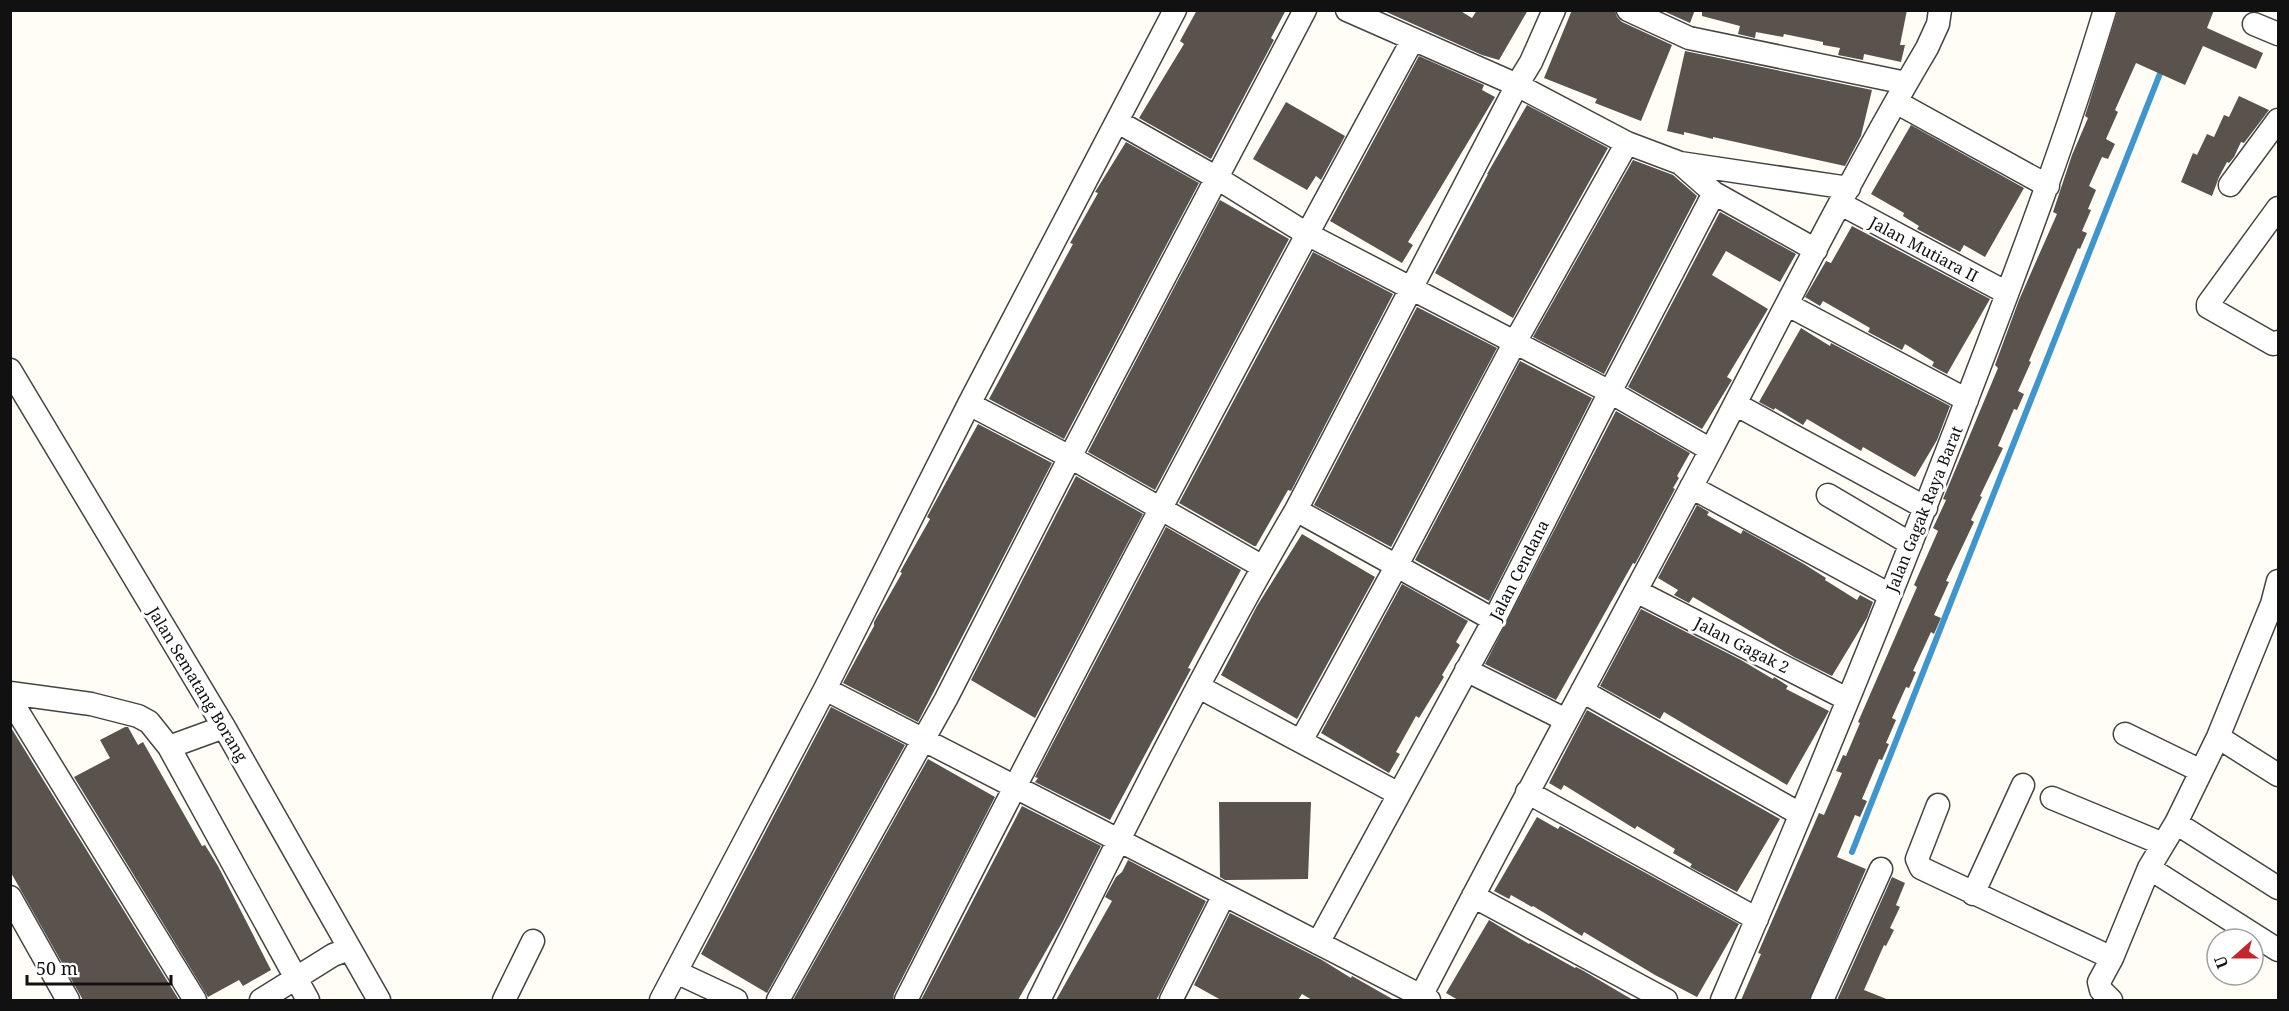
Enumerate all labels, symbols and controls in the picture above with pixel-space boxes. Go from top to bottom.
street label: Jalan Mutiara II [1865,211,1982,287]
street label: Jalan Gagak Raya Barat [1880,422,1968,596]
street label: Jalan Cendana [1484,516,1554,625]
street label: Jalan Sematang Borang [142,602,253,766]
street label: Jalan Gagak 2 [1690,611,1793,678]
north arrow [2205,927,2265,987]
scale bar [27,948,171,986]
text: U [2209,953,2233,972]
text: 50 m [36,956,78,980]

